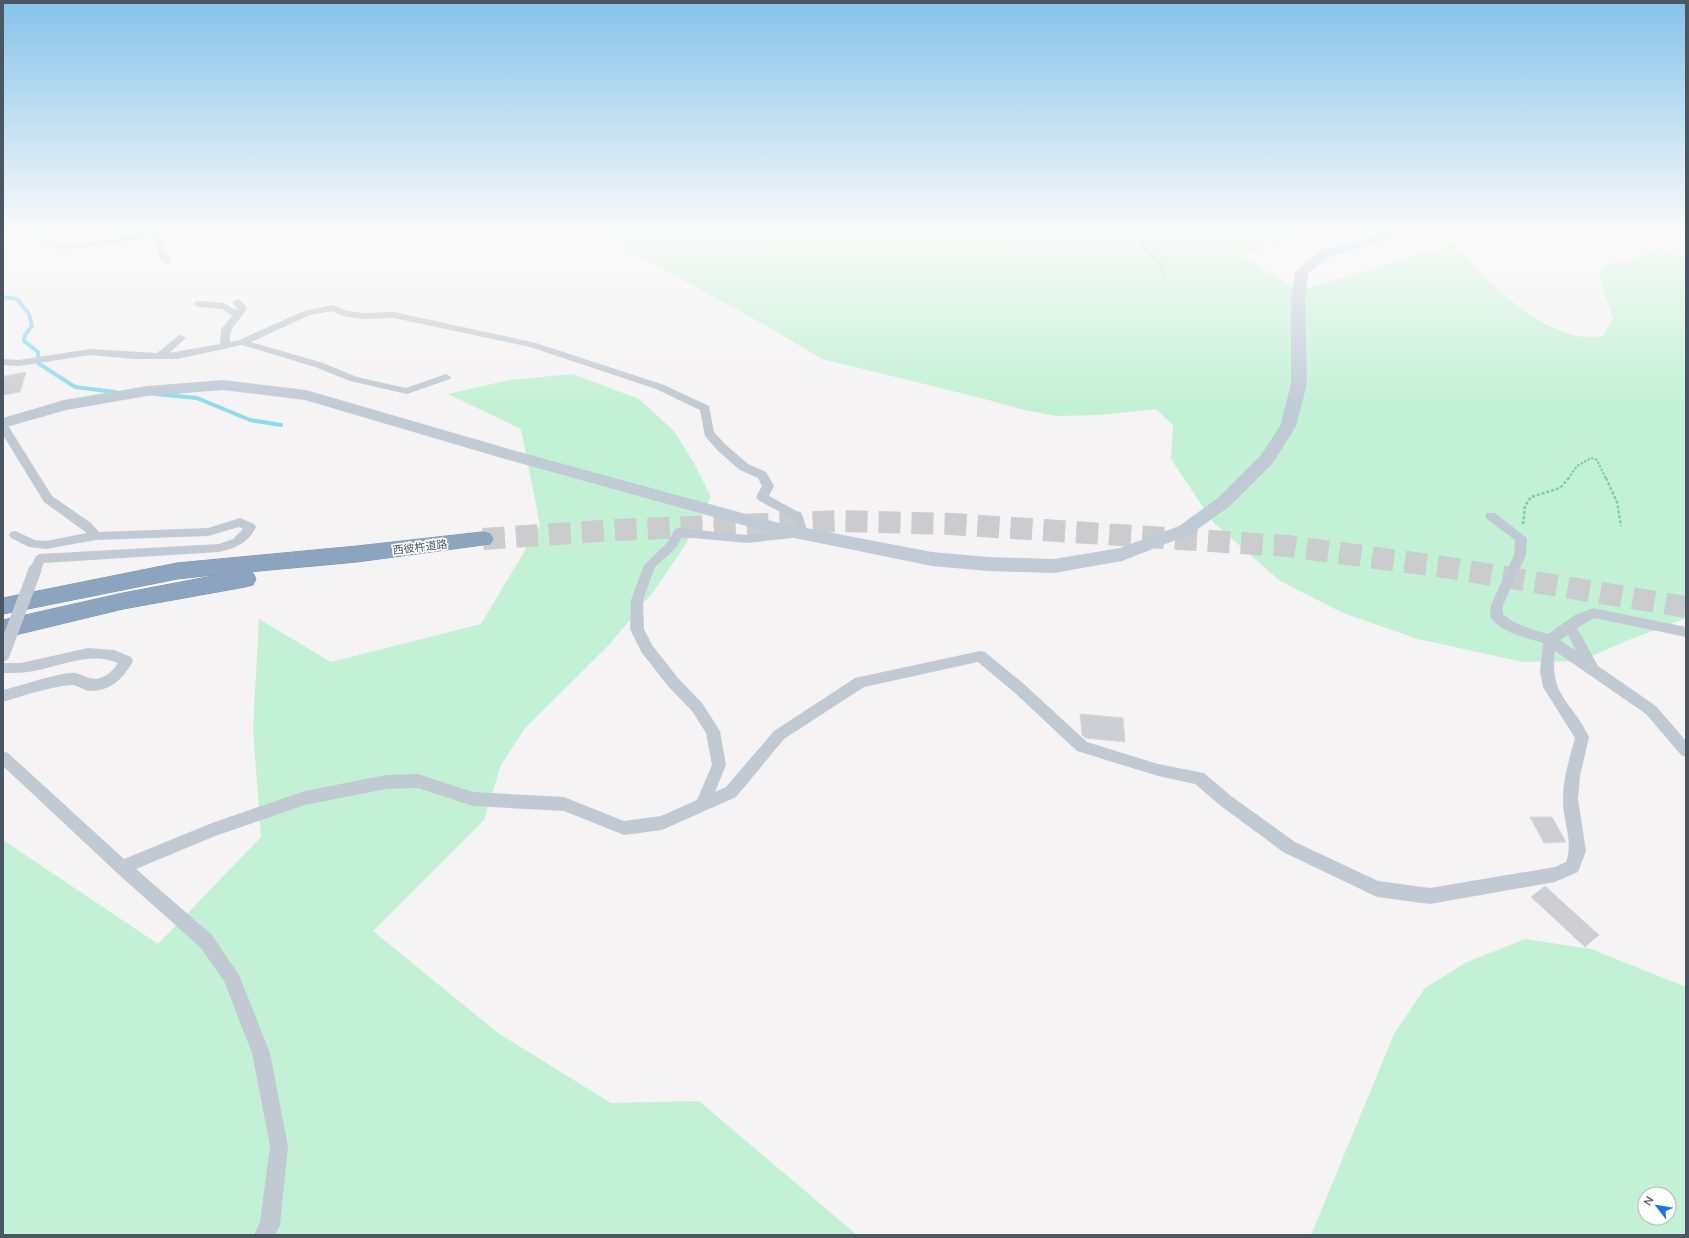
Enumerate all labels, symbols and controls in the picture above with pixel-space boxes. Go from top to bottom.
street label: 西彼杵道路 [392,537,448,557]
north arrow [1637,1186,1677,1226]
text: N [1640,1194,1657,1208]

